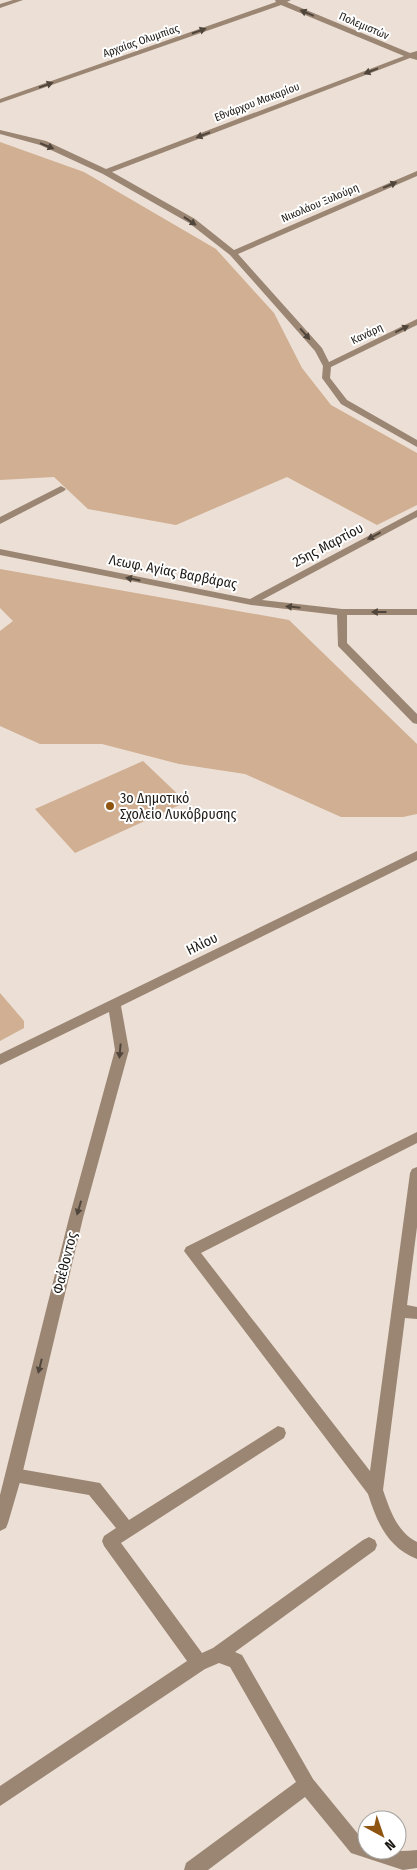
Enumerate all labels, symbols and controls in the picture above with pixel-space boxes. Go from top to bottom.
one-way arrow [299,9,314,17]
street label: Πολεμιστών [337,10,391,42]
street label: Αρχαίας Ολυμπίας [101,22,181,60]
one-way arrow [192,27,207,34]
one-way arrow [364,68,379,75]
street label: Εθνάρχου Μακαρίου [213,80,301,124]
one-way arrow [39,81,54,89]
one-way arrow [195,131,210,139]
one-way arrow [40,142,54,150]
one-way arrow [383,180,397,188]
street label: Νικολάου Ξυλούρη [279,181,361,225]
one-way arrow [184,216,197,226]
street label: Κανάρη [349,321,385,347]
one-way arrow [395,325,409,333]
one-way arrow [300,328,311,341]
street label: 25ης Μαρτίου [290,519,366,571]
one-way arrow [367,532,381,540]
street label: Λεωφ. Αγίας Βαρβάρας [108,551,238,593]
one-way arrow [125,574,141,582]
one-way arrow [285,603,301,611]
one-way arrow [371,608,387,616]
place label: 3ο Δημοτικό Σχολείο Λυκόβρυσης [120,790,236,823]
marker: 3ο Δημοτικό Σχολείο Λυκόβρυσης [104,800,116,812]
street label: Ηλίου [184,929,220,959]
one-way arrow [116,1044,124,1060]
one-way arrow [74,1201,82,1216]
street label: Φαέθοντος [49,1230,81,1296]
one-way arrow [36,1358,44,1373]
north arrow [357,1810,407,1860]
text: N [381,1835,399,1854]

